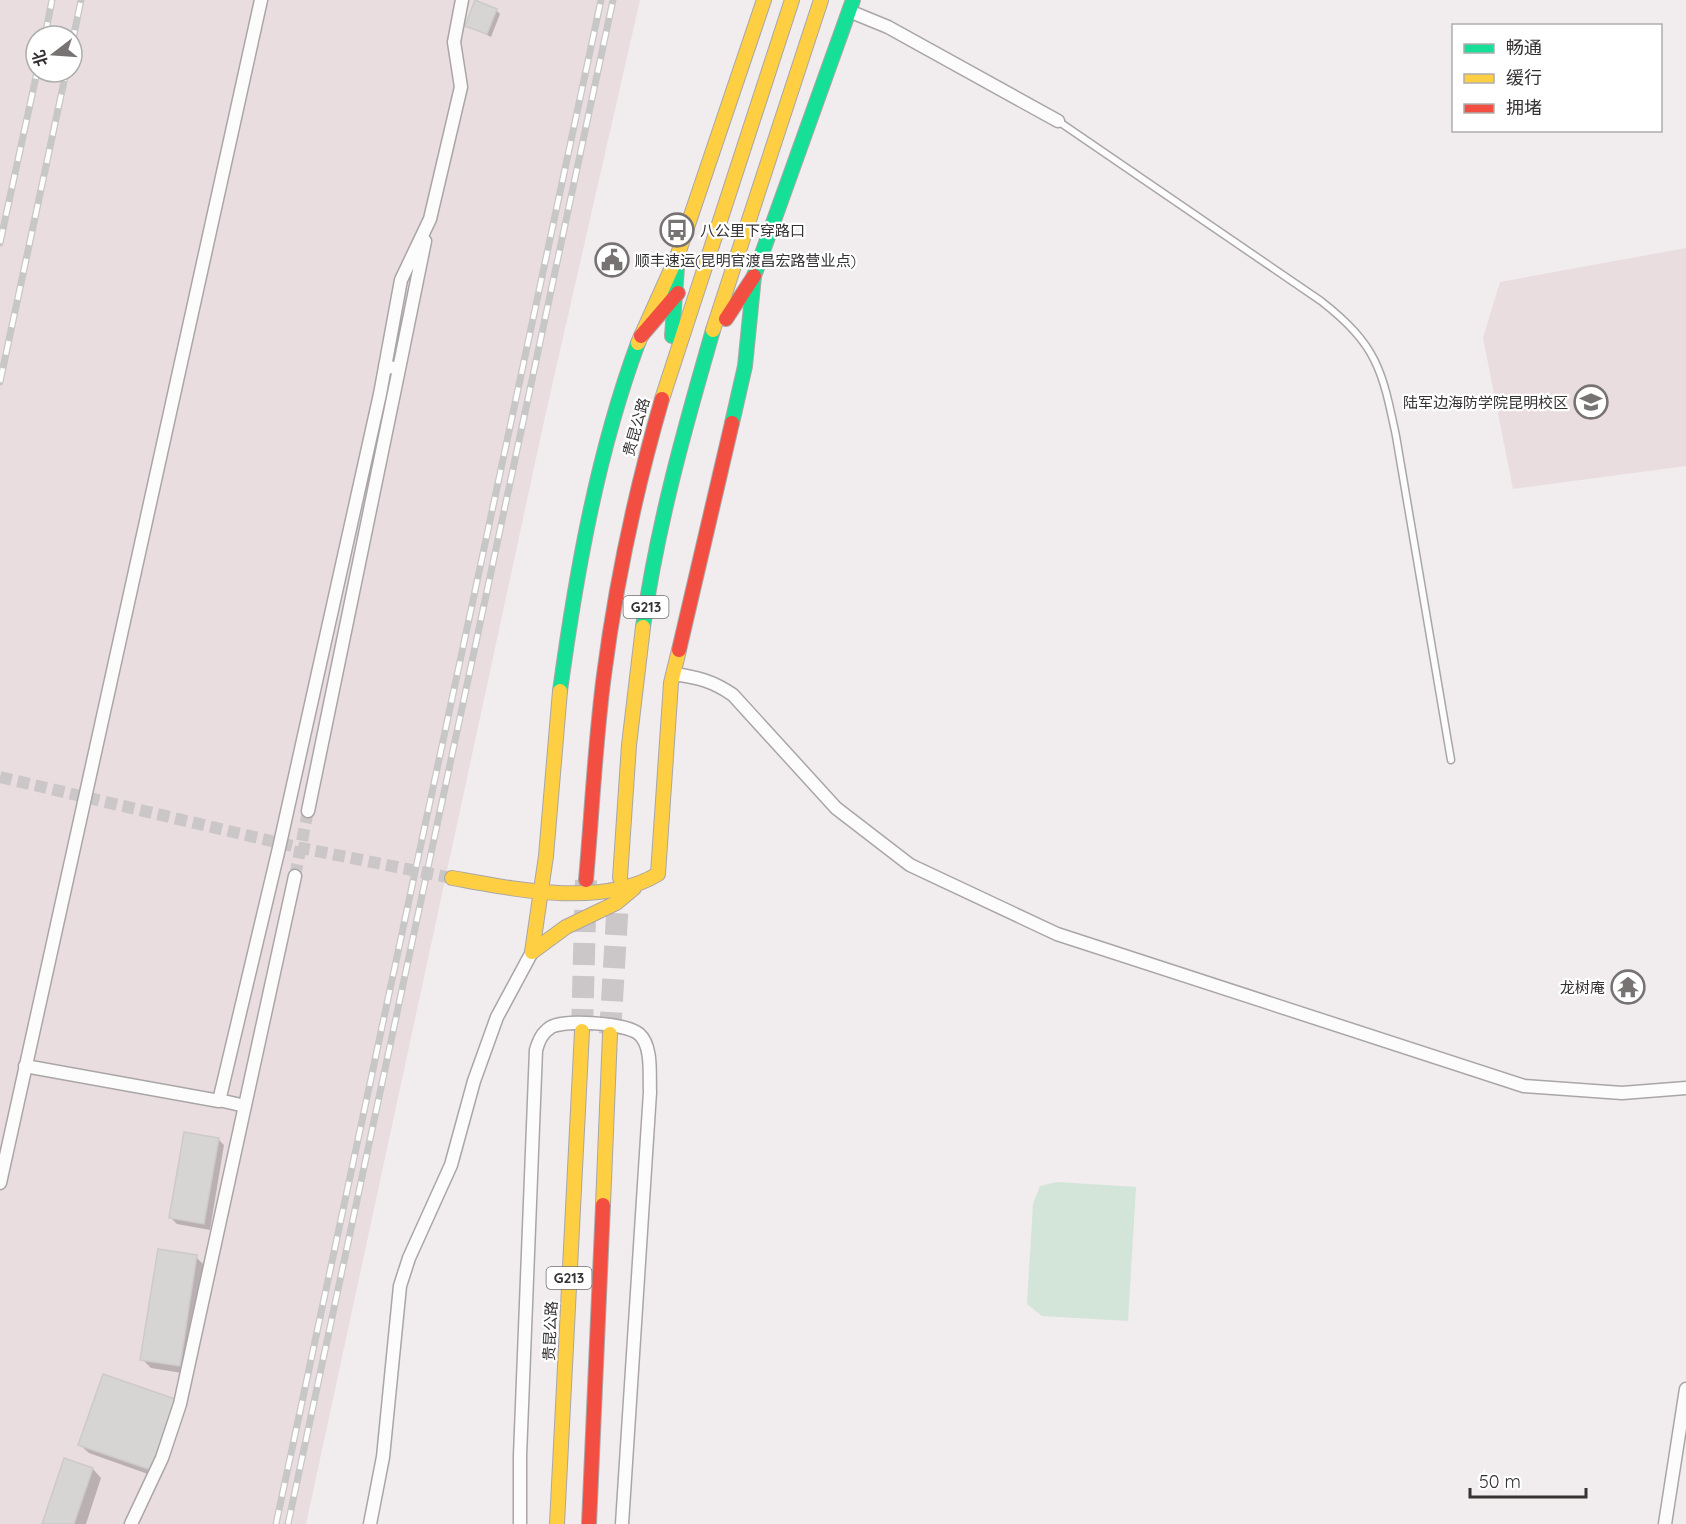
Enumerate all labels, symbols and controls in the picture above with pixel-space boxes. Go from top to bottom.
north arrow [24,24,84,84]
legend [1452,24,1662,132]
text: 畅通 [1506,36,1542,59]
text: 北 [28,48,52,69]
text: 缓行 [1506,66,1542,89]
text: 拥堵 [1506,96,1542,119]
bus stop icon: 八公里下穿路口 [659,212,695,248]
place label: 八公里下穿路口 [700,221,805,240]
public building icon: 顺丰速运(昆明官渡昌宏路营业点) [594,242,630,278]
place label: 顺丰速运(昆明官渡昌宏路营业点) [635,251,856,270]
school or university icon: 陆军边海防学院昆明校区 [1573,384,1609,420]
place label: 陆军边海防学院昆明校区 [1403,393,1568,412]
street label: 贵昆公路 [619,396,653,458]
road number: G213 [624,596,668,618]
temple icon: 龙树庵 [1610,969,1646,1005]
place label: 龙树庵 [1560,978,1605,997]
road number: G213 [546,1267,592,1289]
street label: 贵昆公路 [539,1301,561,1361]
scale bar [1470,1461,1586,1499]
text: 50 m [1479,1470,1521,1493]

